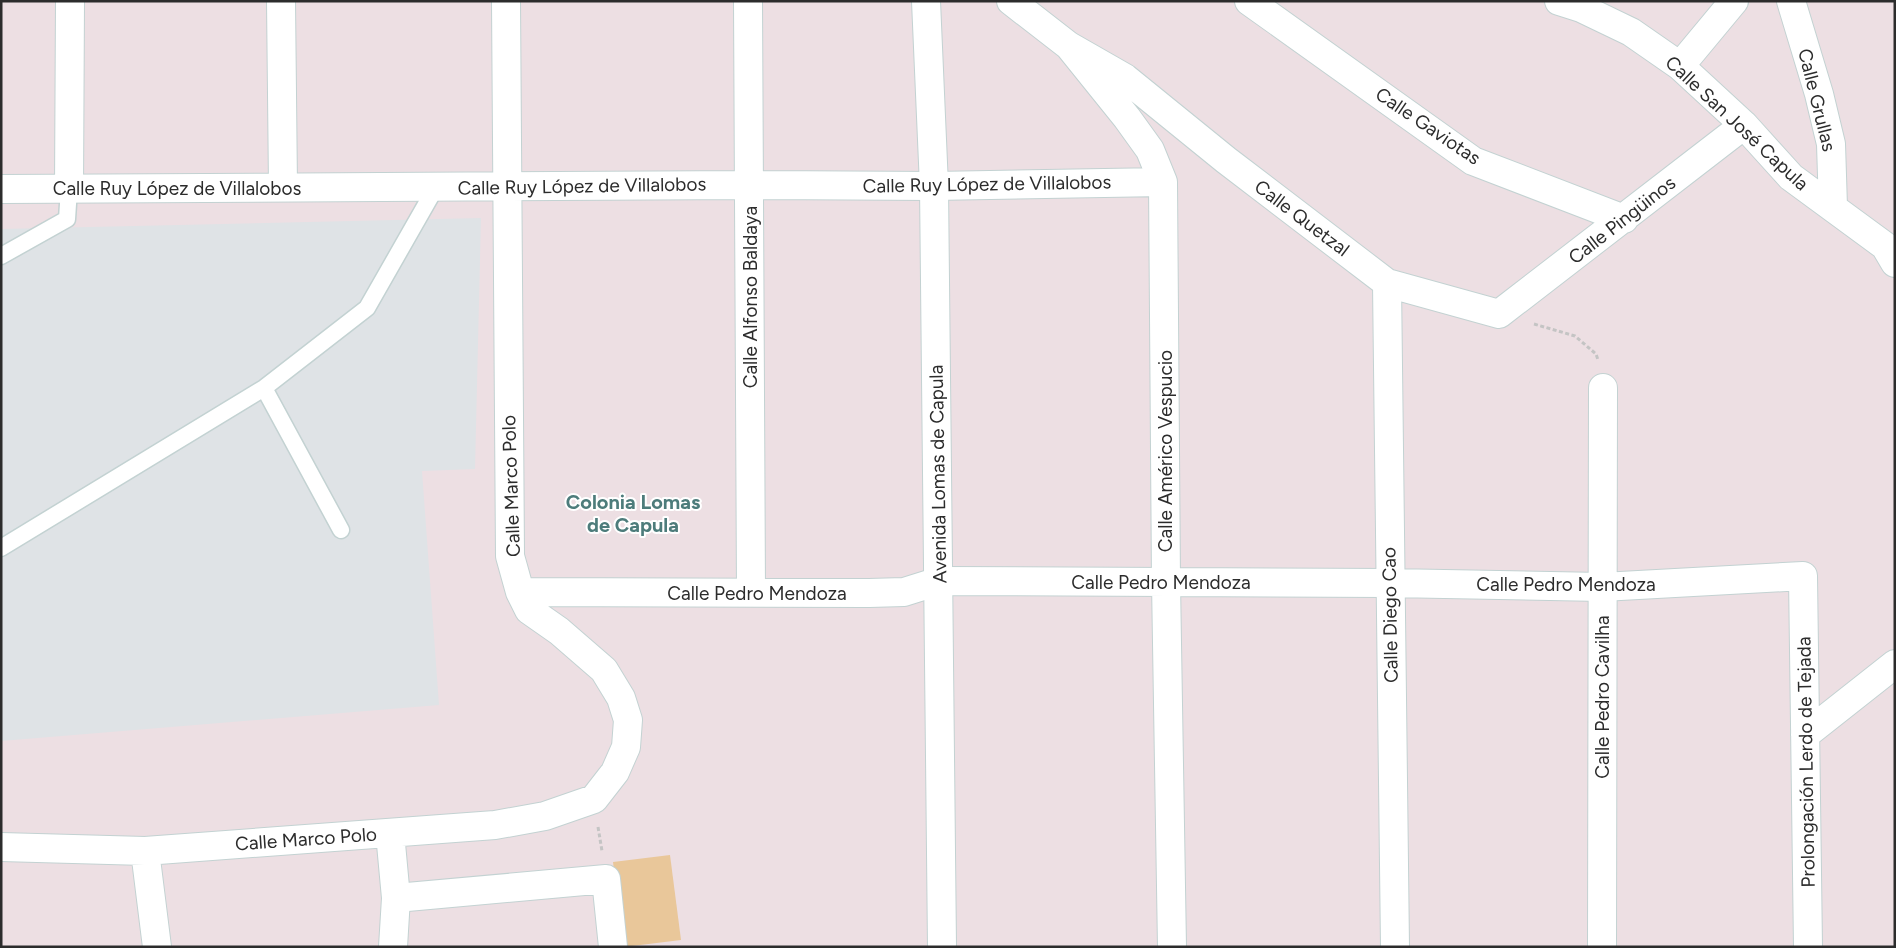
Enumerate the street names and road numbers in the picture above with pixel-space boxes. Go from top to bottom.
street label: Calle Grullas [1793,46,1841,154]
street label: Calle San José Capula [1661,51,1813,195]
street label: Calle Gaviotas [1371,82,1485,170]
street label: Calle Ruy López de Villalobos [863,170,1112,198]
street label: Calle Pingüinos [1564,171,1680,269]
street label: Calle Ruy López de Villalobos [458,172,707,200]
street label: Calle Quetzal [1250,175,1354,261]
street label: Calle Ruy López de Villalobos [53,177,301,200]
street label: Calle Alfonso Baldaya [739,206,762,388]
street label: Calle Américo Vespucio [1154,350,1177,552]
street label: Avenida Lomas de Capula [925,364,951,584]
street label: Calle Marco Polo [497,415,525,557]
street label: Calle Diego Cao [1377,547,1403,683]
street label: Calle Pedro Mendoza [1071,571,1251,594]
street label: Calle Pedro Mendoza [1476,573,1656,596]
street label: Calle Pedro Mendoza [667,582,847,605]
street label: Calle Pedro Cavilha [1591,615,1614,779]
street label: Prolongación Lerdo de Tejada [1792,636,1820,888]
street label: Calle Marco Polo [234,823,378,855]

